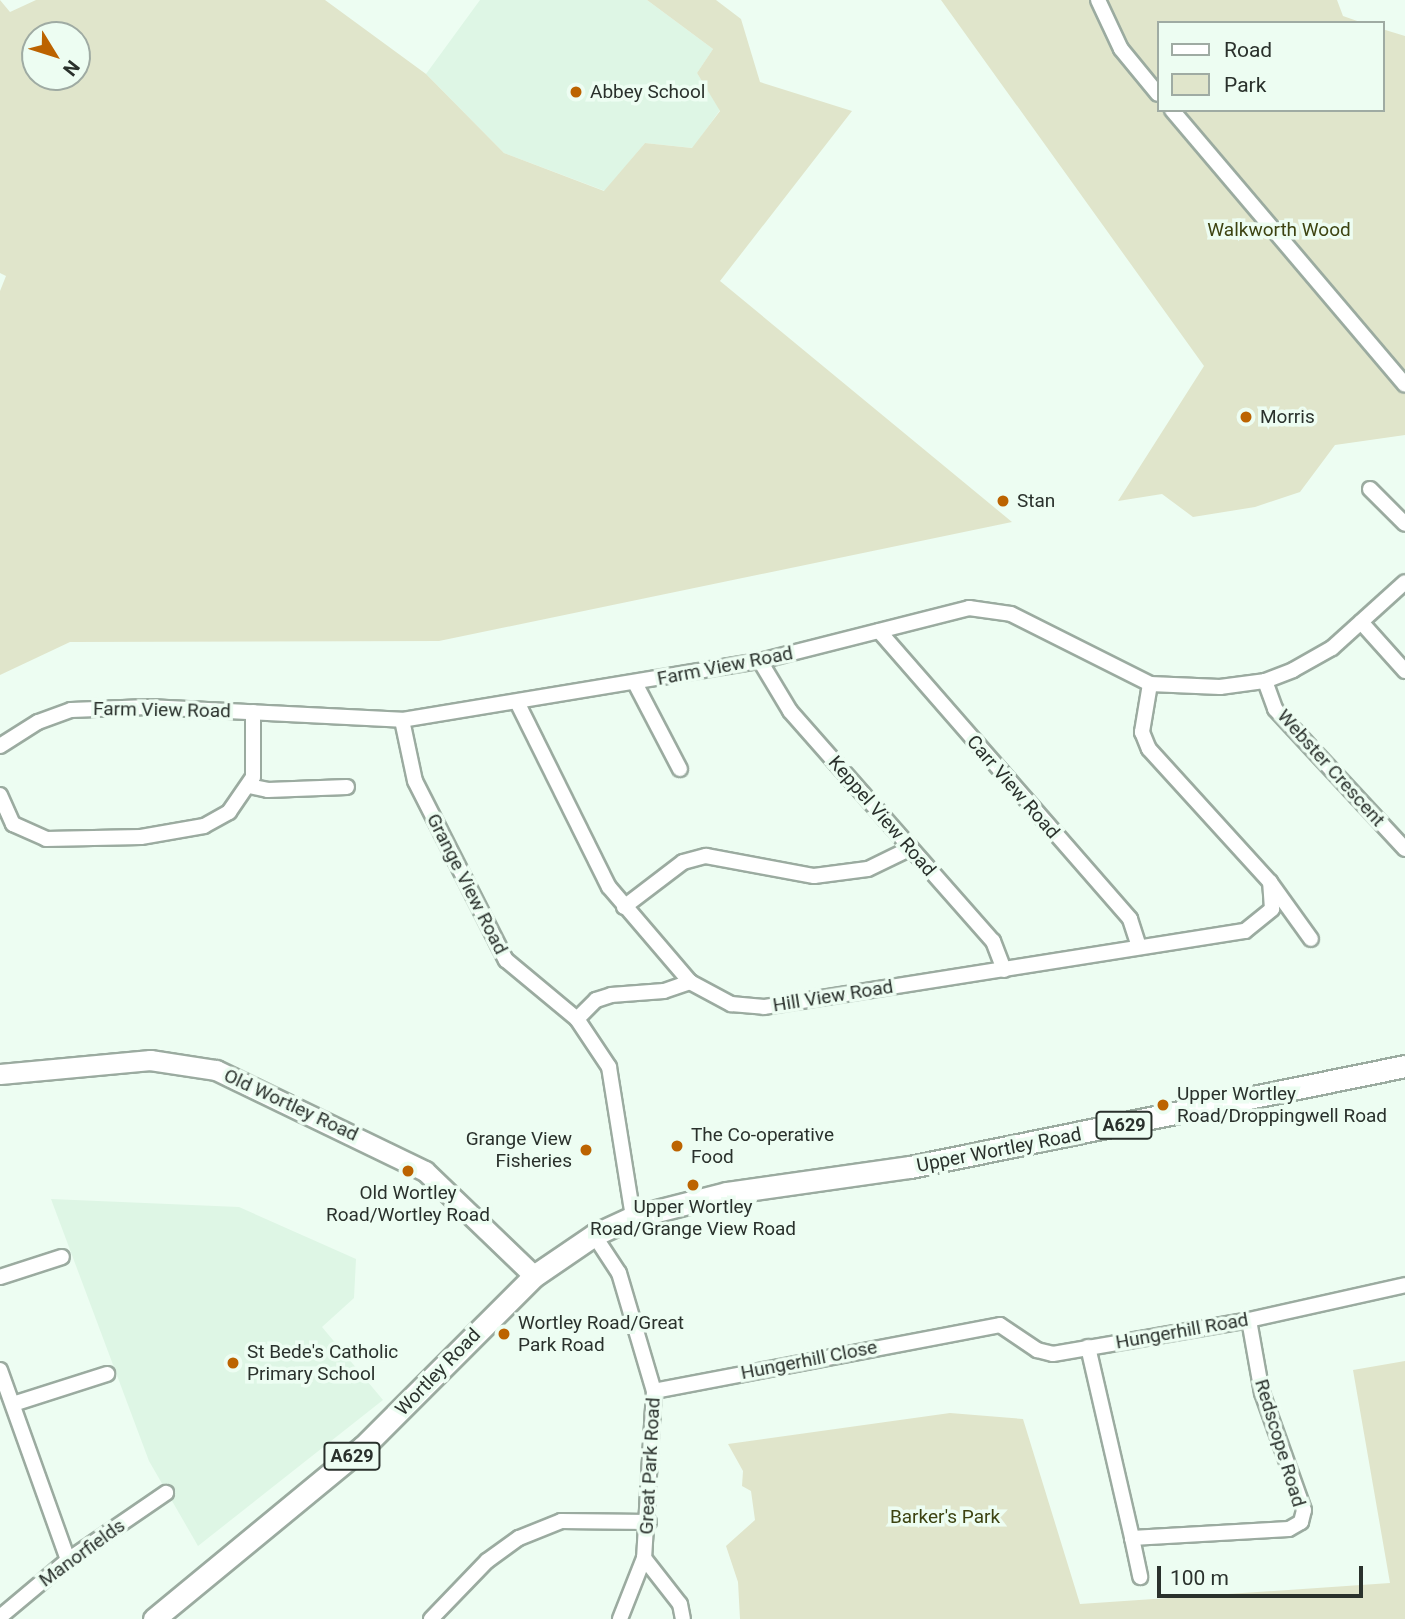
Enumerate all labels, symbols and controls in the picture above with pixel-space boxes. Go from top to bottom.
north arrow [21,21,91,91]
legend [1156,21,1384,112]
text: Road [1224,38,1272,62]
text: N [58,56,85,80]
text: Park [1224,73,1266,97]
place label: Abbey School [590,81,705,103]
marker: Abbey School [568,84,584,100]
park label: Walkworth Wood [1207,219,1351,241]
place label: Morris [1260,406,1315,428]
marker: Morris [1238,409,1254,425]
place label: Stan [1017,490,1055,512]
marker: Stan [995,493,1011,509]
street label: Farm View Road [655,642,795,690]
street label: Farm View Road [93,697,231,723]
street label: Webster Crescent [1272,705,1390,831]
street label: Carr View Road [962,731,1064,843]
street label: Keppel View Road [824,751,940,881]
street label: Grange View Road [422,810,512,958]
street label: Hill View Road [771,975,895,1017]
street label: Old Wortley Road [220,1064,362,1146]
place label: Upper Wortley Road/Droppingwell Road [1177,1083,1387,1127]
marker: Upper Wortley Road/Droppingwell Road [1155,1097,1171,1113]
road number: A629 [1094,1110,1154,1140]
street label: Upper Wortley Road [915,1123,1083,1177]
place label: The Co-operative Food [691,1124,834,1168]
place label: Grange View Fisheries [466,1128,572,1172]
marker: The Co-operative Food [669,1138,685,1154]
marker: Grange View Fisheries [578,1142,594,1158]
marker: Old Wortley Road/Wortley Road [400,1163,416,1179]
marker: Upper Wortley Road/Grange View Road [685,1177,701,1193]
place label: Old Wortley Road/Wortley Road [326,1182,490,1226]
place label: Upper Wortley Road/Grange View Road [590,1196,796,1240]
street label: Hungerhill Road [1114,1308,1250,1354]
place label: Wortley Road/Great Park Road [518,1312,684,1356]
street label: Wortley Road [391,1324,485,1420]
marker: Wortley Road/Great Park Road [496,1326,512,1342]
street label: Hungerhill Close [739,1336,879,1384]
place label: St Bede's Catholic Primary School [247,1341,398,1385]
marker: St Bede's Catholic Primary School [225,1355,241,1371]
street label: Redscope Road [1250,1376,1310,1510]
street label: Great Park Road [635,1397,665,1535]
road number: A629 [322,1442,382,1470]
park label: Barker's Park [890,1506,1000,1528]
street label: Manorfields [35,1514,129,1592]
scale bar [1160,1552,1366,1596]
text: 100 m [1170,1566,1229,1590]

